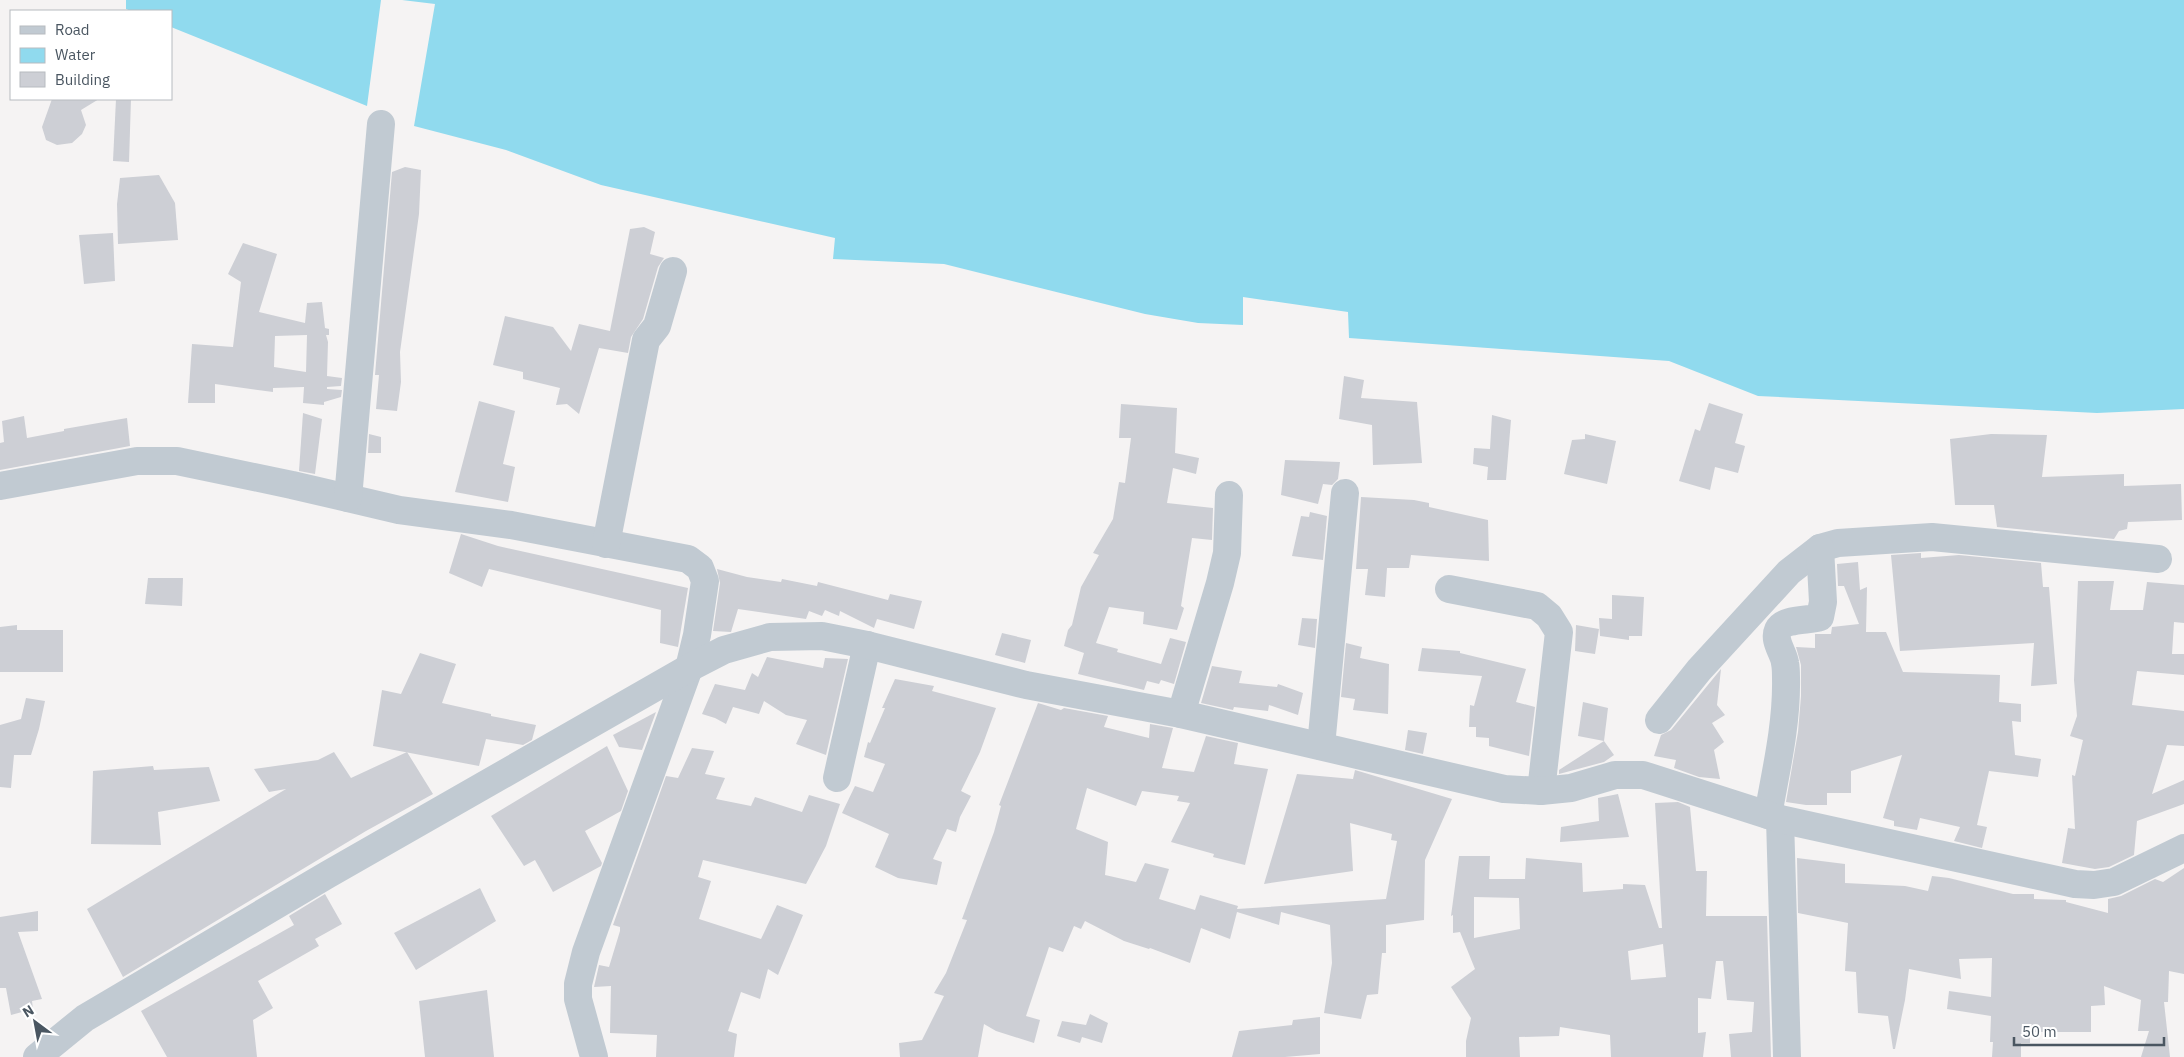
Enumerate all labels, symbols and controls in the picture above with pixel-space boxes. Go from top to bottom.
legend [10,10,172,100]
text: Road [55,20,90,39]
text: Water [55,45,96,64]
text: Building [55,70,110,89]
north arrow [10,997,60,1047]
text: N [19,1001,37,1021]
scale bar [2014,1014,2164,1046]
text: 50 m [2022,1022,2057,1041]

